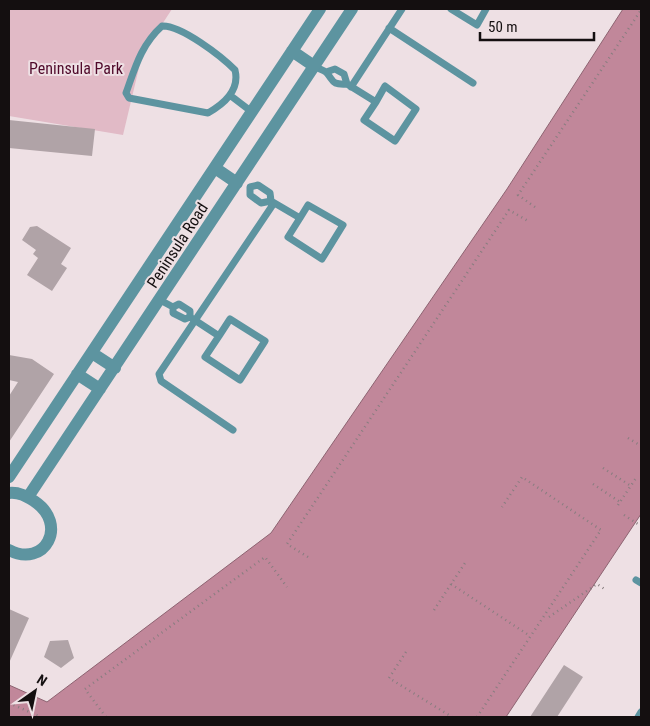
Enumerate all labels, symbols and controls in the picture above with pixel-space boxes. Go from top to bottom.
scale bar [480,10,594,42]
text: 50 m [488,18,518,36]
park label: Peninsula Park [29,59,124,78]
street label: Peninsula Road [143,199,212,291]
north arrow [10,666,60,716]
text: N [34,671,50,689]

